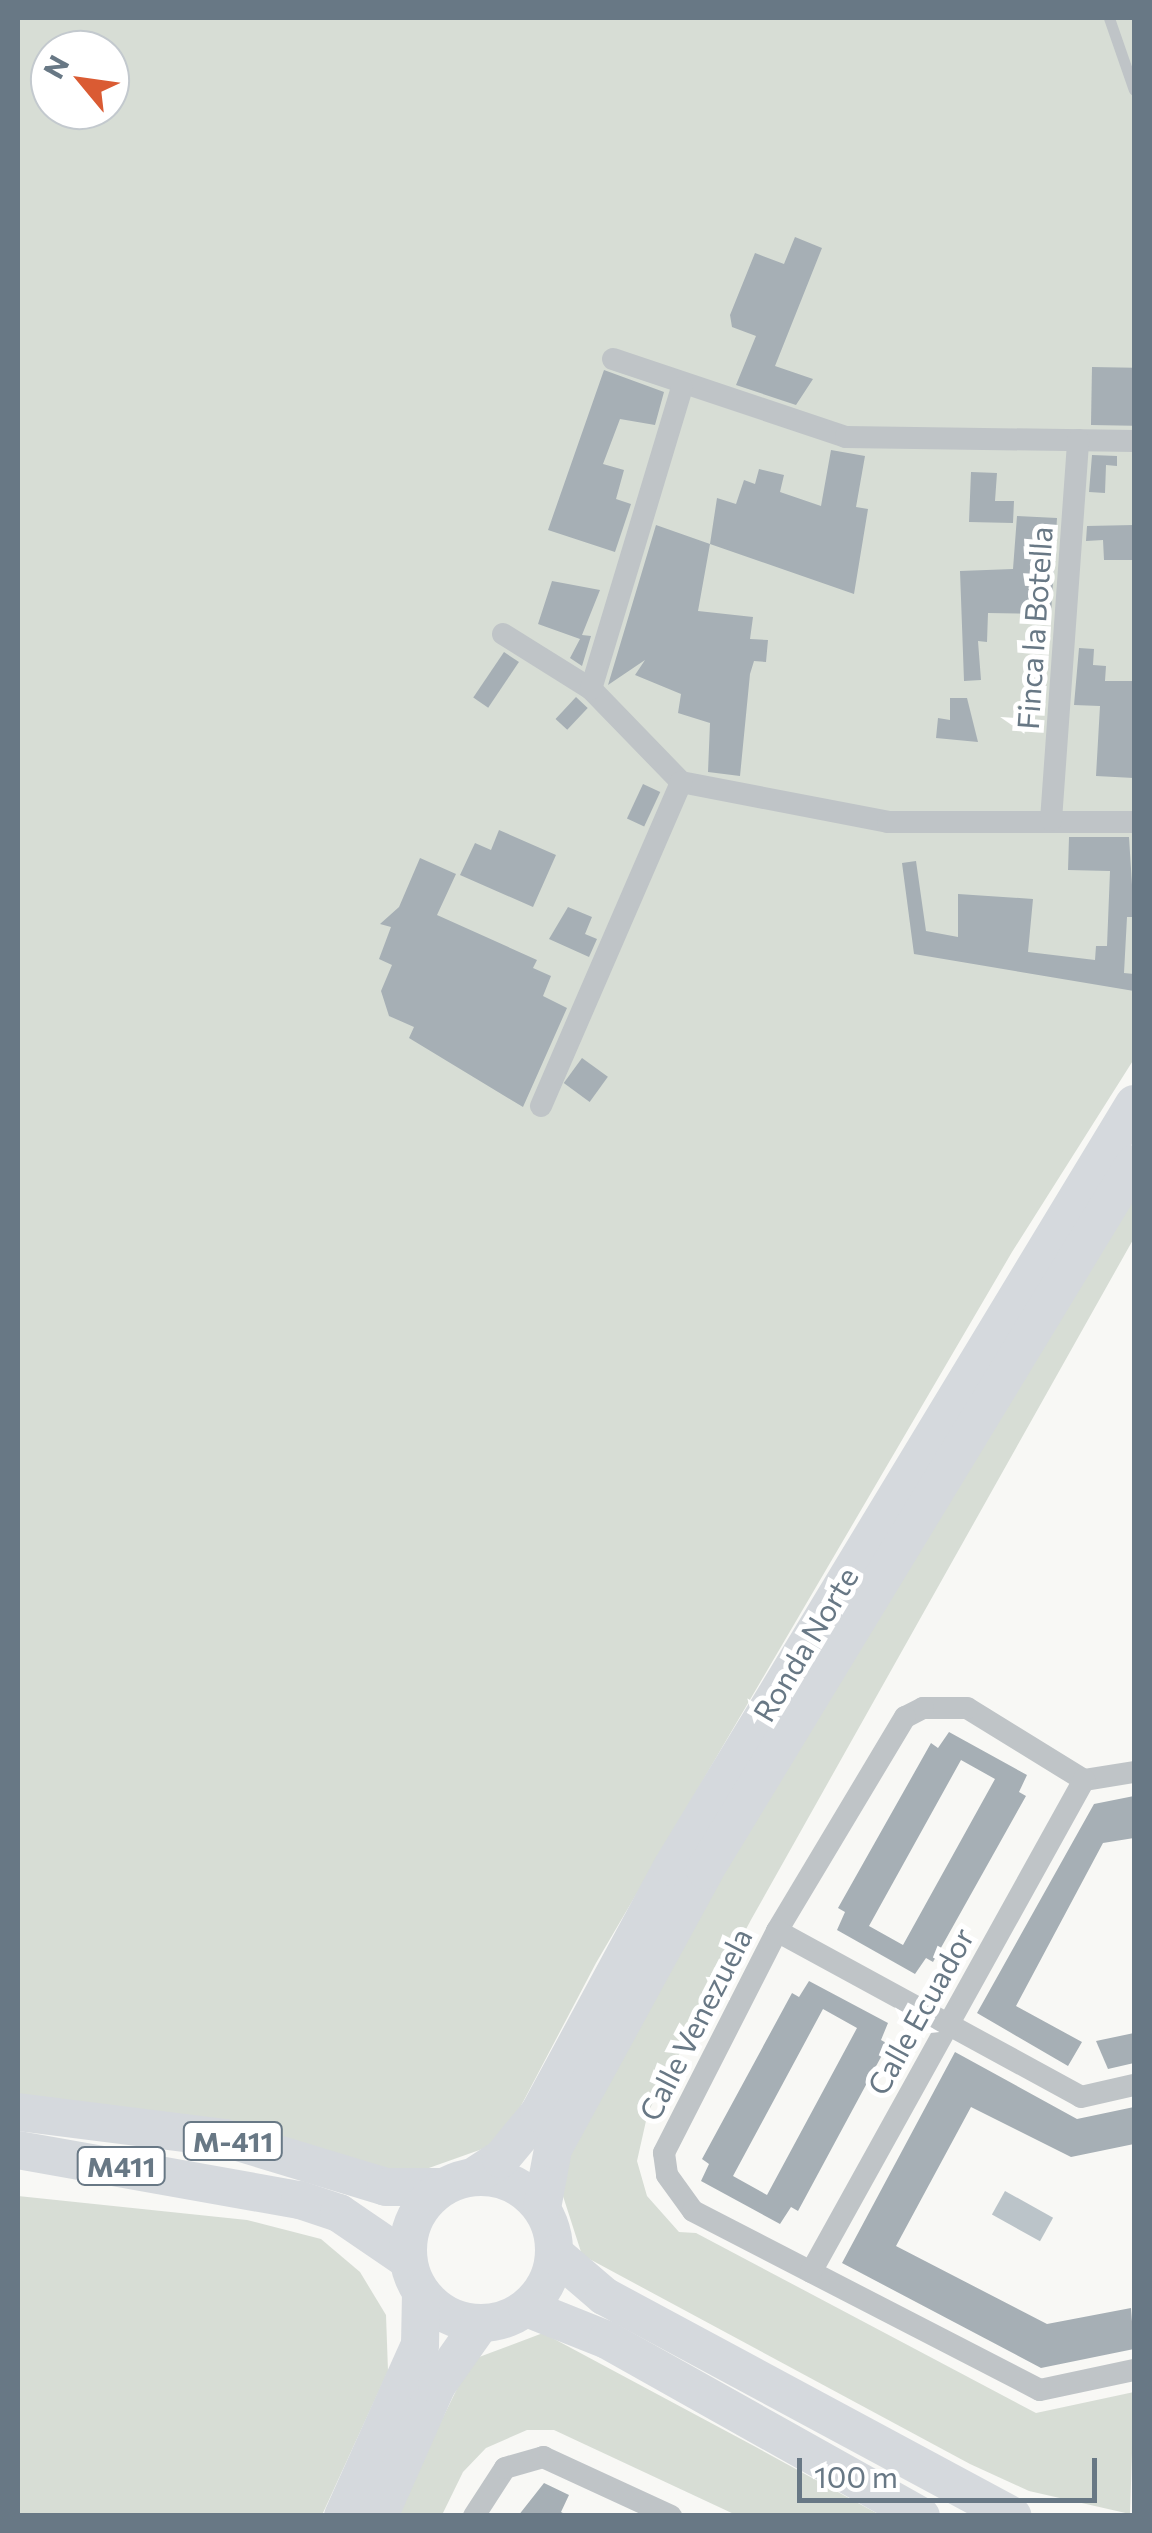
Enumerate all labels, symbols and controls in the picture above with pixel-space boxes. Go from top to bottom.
north arrow [30,30,130,130]
text: N [36,49,75,84]
street label: Finca la Botella [1009,525,1059,731]
street label: Ronda Norte [745,1560,865,1728]
street label: Calle Ecuador [859,1921,981,2101]
street label: Calle Venezuela [631,1922,759,2126]
road number: M-411 [180,2118,286,2164]
road number: M411 [76,2143,166,2189]
scale bar [802,2438,1102,2500]
text: 100 m [814,2457,898,2494]

